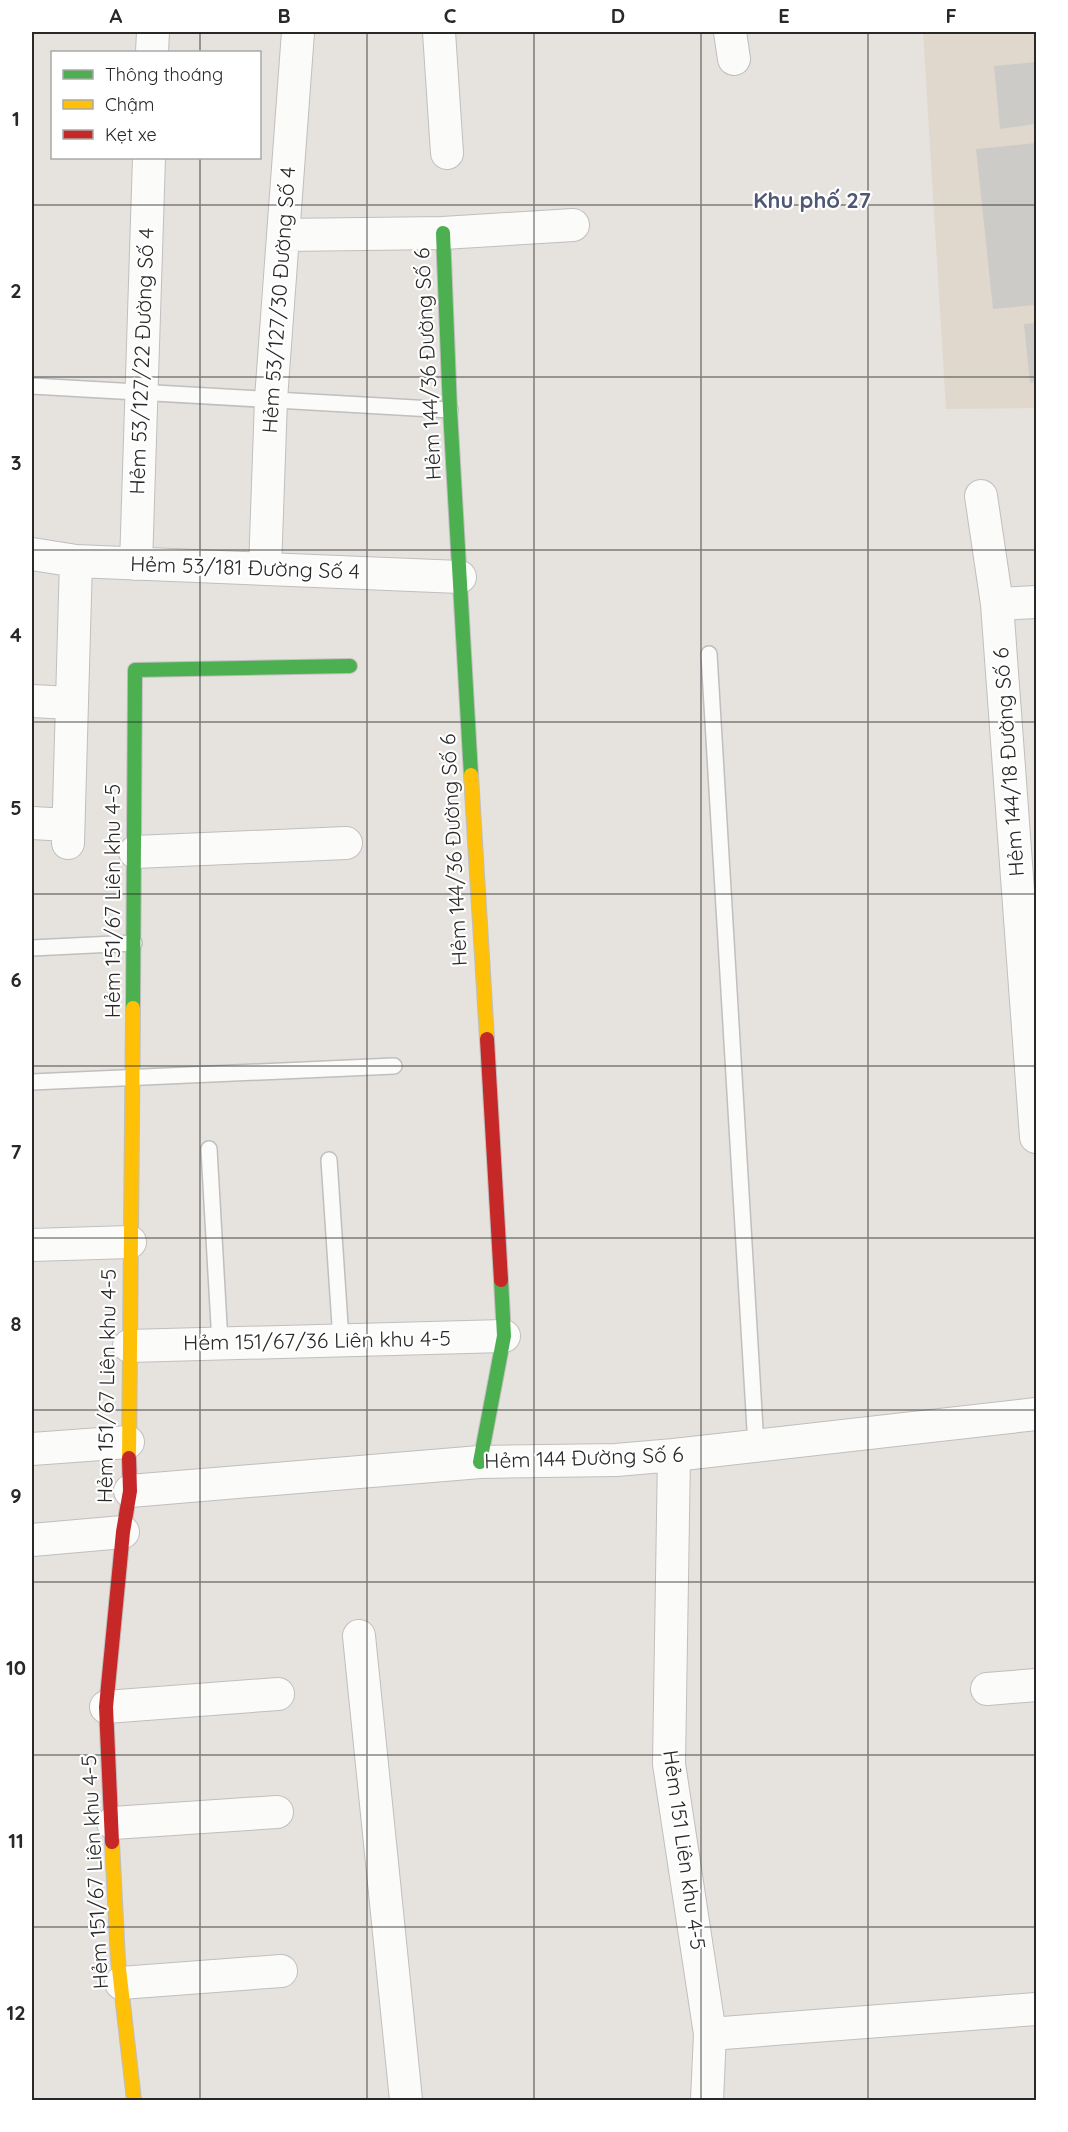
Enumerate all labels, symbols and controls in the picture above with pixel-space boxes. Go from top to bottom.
text: A [110,3,123,28]
text: B [277,3,291,28]
text: C [444,3,457,28]
text: D [611,3,625,28]
text: E [778,3,790,28]
text: F [945,3,957,28]
legend [51,51,261,159]
text: Thông thoáng [105,63,223,86]
text: Chậm [105,93,154,116]
text: 1 [12,106,20,131]
text: Kẹt xe [105,123,157,146]
street label: Hẻm 53/127/30 Đường Số 4 [256,166,300,434]
district label: Khu phố 27 [753,186,871,214]
street label: Hẻm 53/127/22 Đường Số 4 [123,227,159,495]
street label: Hẻm 144/36 Đường Số 6 [408,247,446,481]
text: 2 [10,278,22,303]
text: 3 [11,450,21,475]
street label: Hẻm 53/181 Đường Số 4 [130,550,360,584]
text: 4 [10,622,22,647]
street label: Hẻm 144/18 Đường Số 6 [987,647,1029,877]
street label: Hẻm 144/36 Đường Số 6 [434,733,472,967]
street label: Hẻm 151/67 Liên khu 4-5 [99,784,125,1018]
text: 5 [10,795,22,820]
text: 6 [10,967,22,992]
text: 7 [11,1139,22,1164]
street label: Hẻm 151/67 Liên khu 4-5 [91,1269,121,1503]
text: 8 [11,1311,22,1336]
street label: Hẻm 151/67/36 Liên khu 4-5 [183,1325,451,1355]
street label: Hẻm 144 Đường Số 6 [484,1441,684,1473]
text: 9 [10,1483,22,1508]
text: 10 [6,1655,26,1680]
street label: Hẻm 151 Liên khu 4-5 [658,1748,712,1951]
street label: Hẻm 151/67 Liên khu 4-5 [75,1754,113,1990]
text: 11 [8,1828,24,1853]
text: 12 [6,2000,26,2025]

